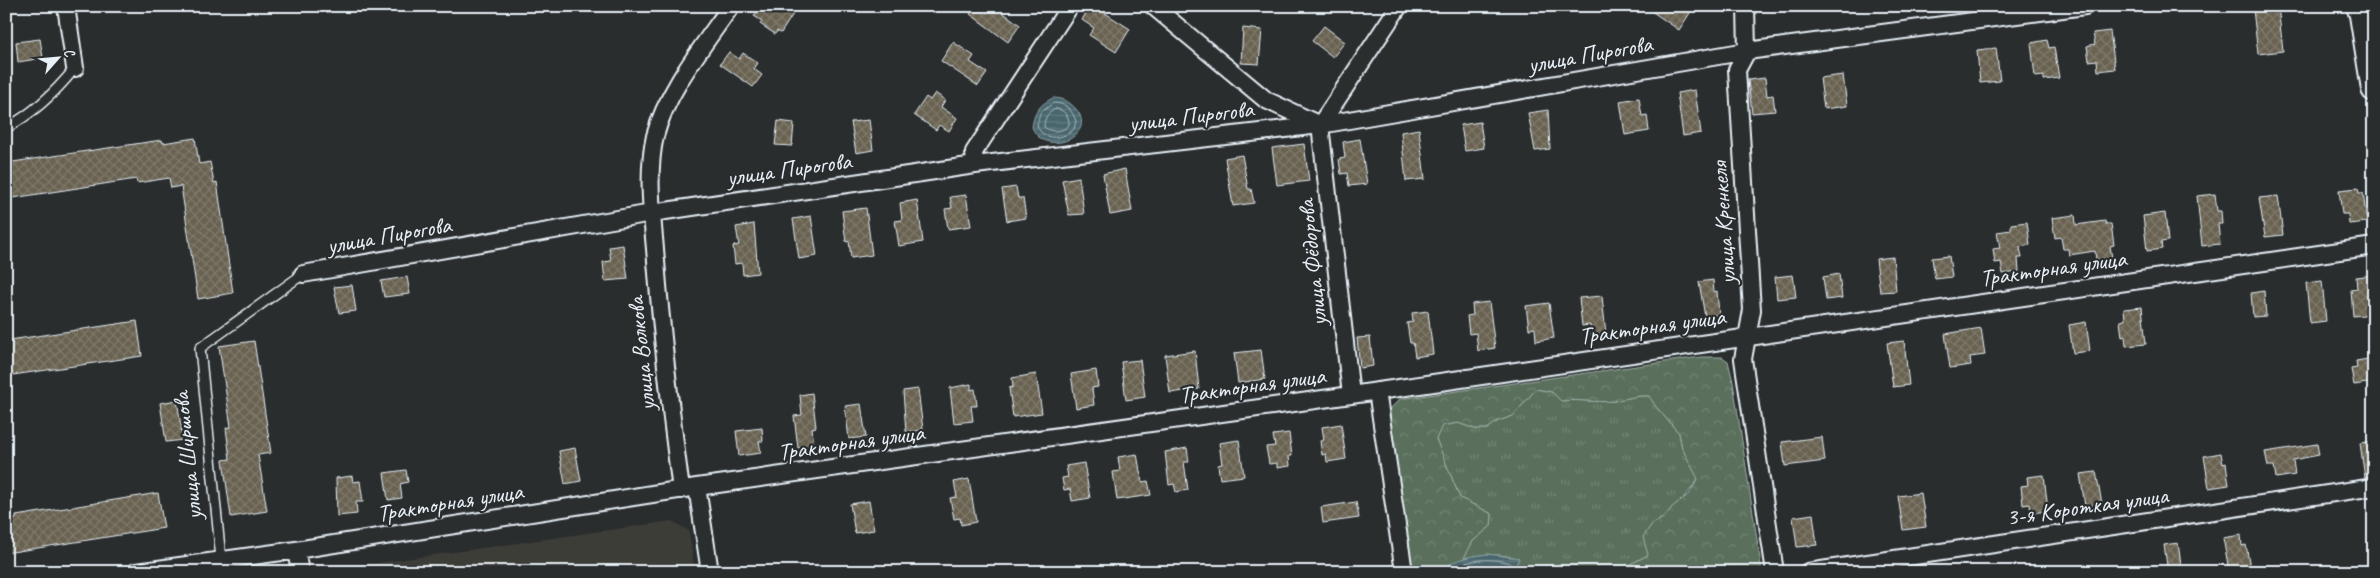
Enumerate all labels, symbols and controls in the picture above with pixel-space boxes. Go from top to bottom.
street label: улица Пирогова [1524,28,1656,80]
north arrow [32,32,82,82]
text: С [60,45,79,61]
street label: улица Пирогова [1125,93,1257,139]
street label: улица Пирогова [723,145,855,193]
street label: улица Кренкеля [1704,159,1742,287]
street label: улица Фёдорова [1290,196,1334,330]
street label: улица Пирогова [323,209,455,261]
street label: Тракторная улица [1978,243,2129,293]
street label: улица Волкова [620,293,662,414]
street label: Тракторная улица [1577,301,1728,351]
street label: Тракторная улица [1177,360,1328,410]
street label: улица Ширшова [165,388,209,524]
street label: Тракторная улица [776,417,927,467]
street label: Тракторная улица [375,475,527,528]
street label: 3-я Короткая улица [2004,480,2171,532]

